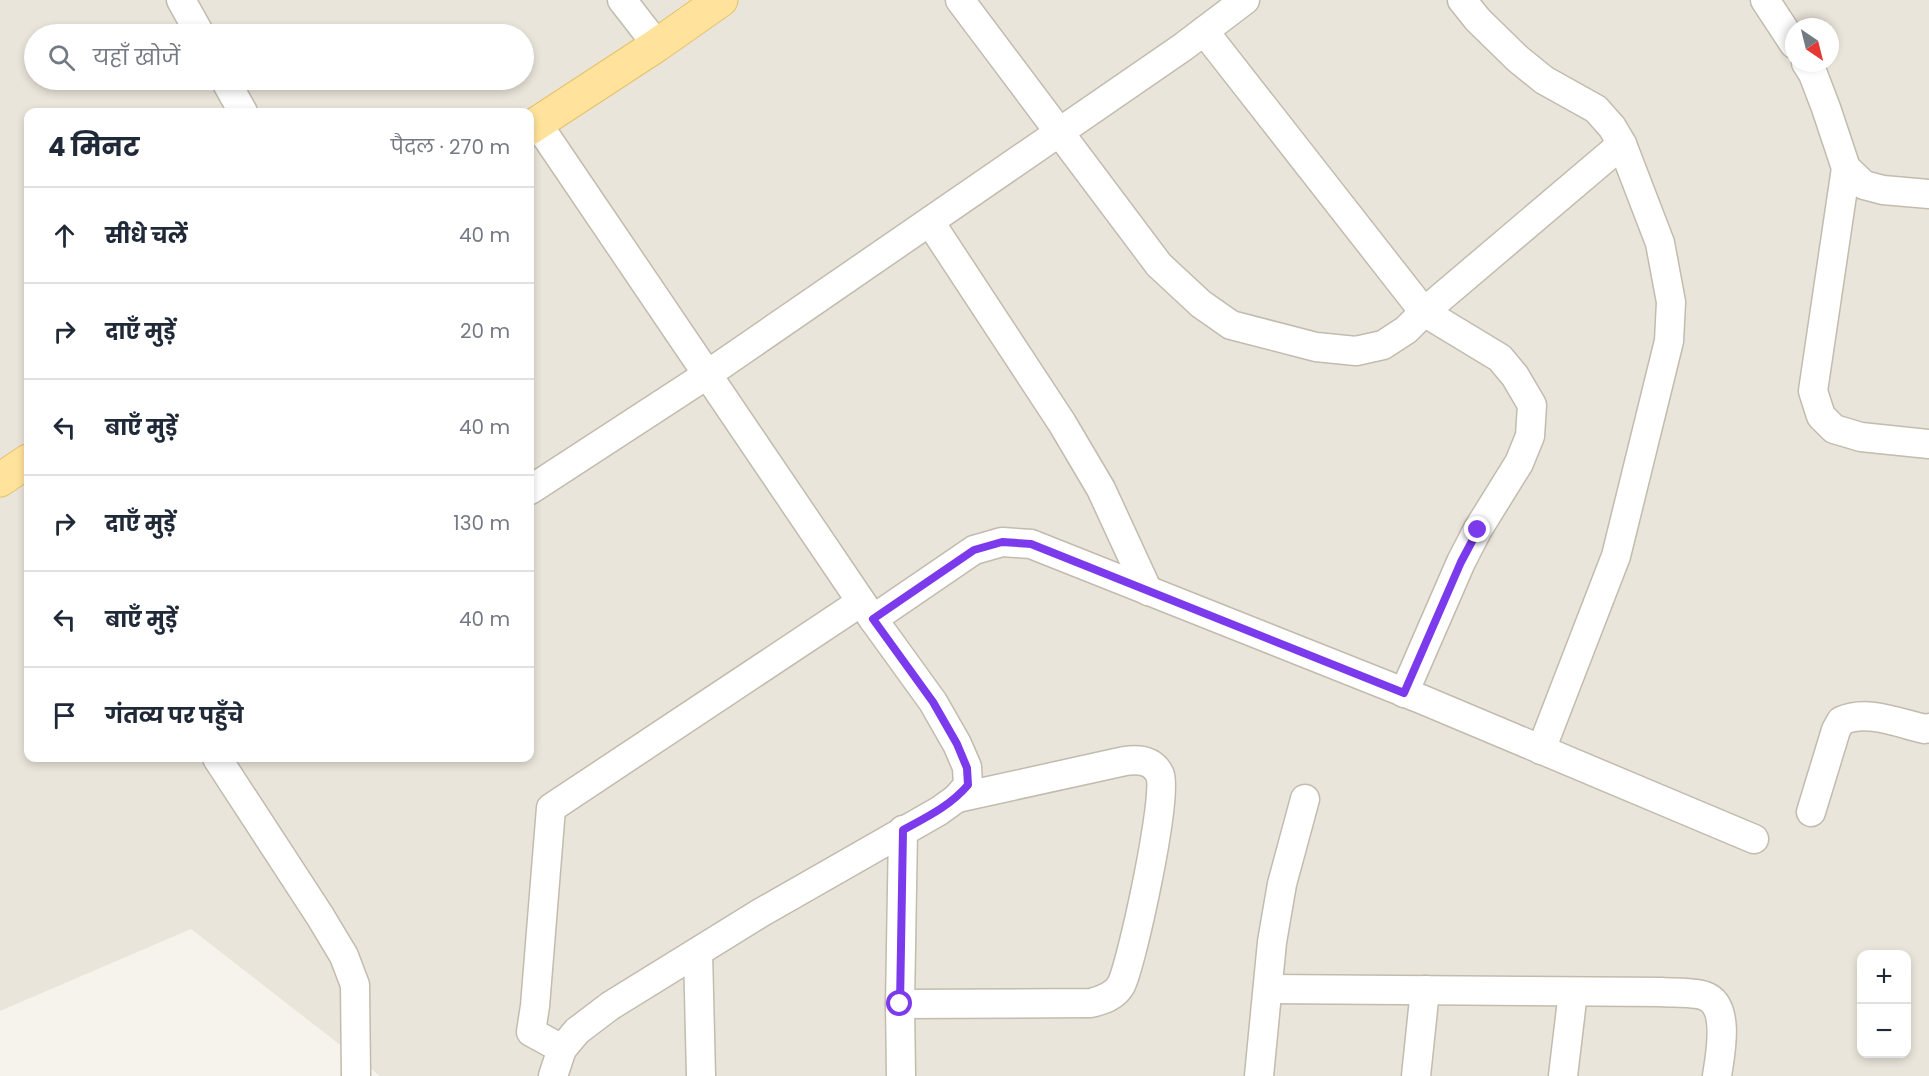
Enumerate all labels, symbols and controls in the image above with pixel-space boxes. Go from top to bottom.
north arrow [1785,18,1839,72]
search box [24,24,534,90]
icon: search [45,41,78,74]
text: यहाँ खोजें [93,42,180,73]
text: 4 मिनट [48,129,140,165]
text: पैदल · 270 m [391,133,510,161]
icon: ahead [48,219,81,252]
text: सीधे चलें [105,220,188,251]
text: 40 m [459,221,510,249]
icon: right [48,315,81,348]
text: दाएँ मुड़ें [105,316,176,347]
text: 20 m [460,317,510,345]
icon: left [48,411,81,444]
text: बाएँ मुड़ें [105,412,177,443]
text: 40 m [459,413,510,441]
icon: right [48,507,81,540]
text: दाएँ मुड़ें [105,508,176,539]
text: 130 m [453,509,510,537]
route end [1464,516,1490,542]
icon: left [48,603,81,636]
text: बाएँ मुड़ें [105,604,177,635]
text: 40 m [459,605,510,633]
icon: arrive [48,699,81,732]
text: गंतव्य पर पहुँचे [105,700,244,731]
map controls [1857,950,1911,1058]
button: + [1857,950,1911,1004]
route start [886,990,912,1016]
button: − [1857,1004,1911,1058]

